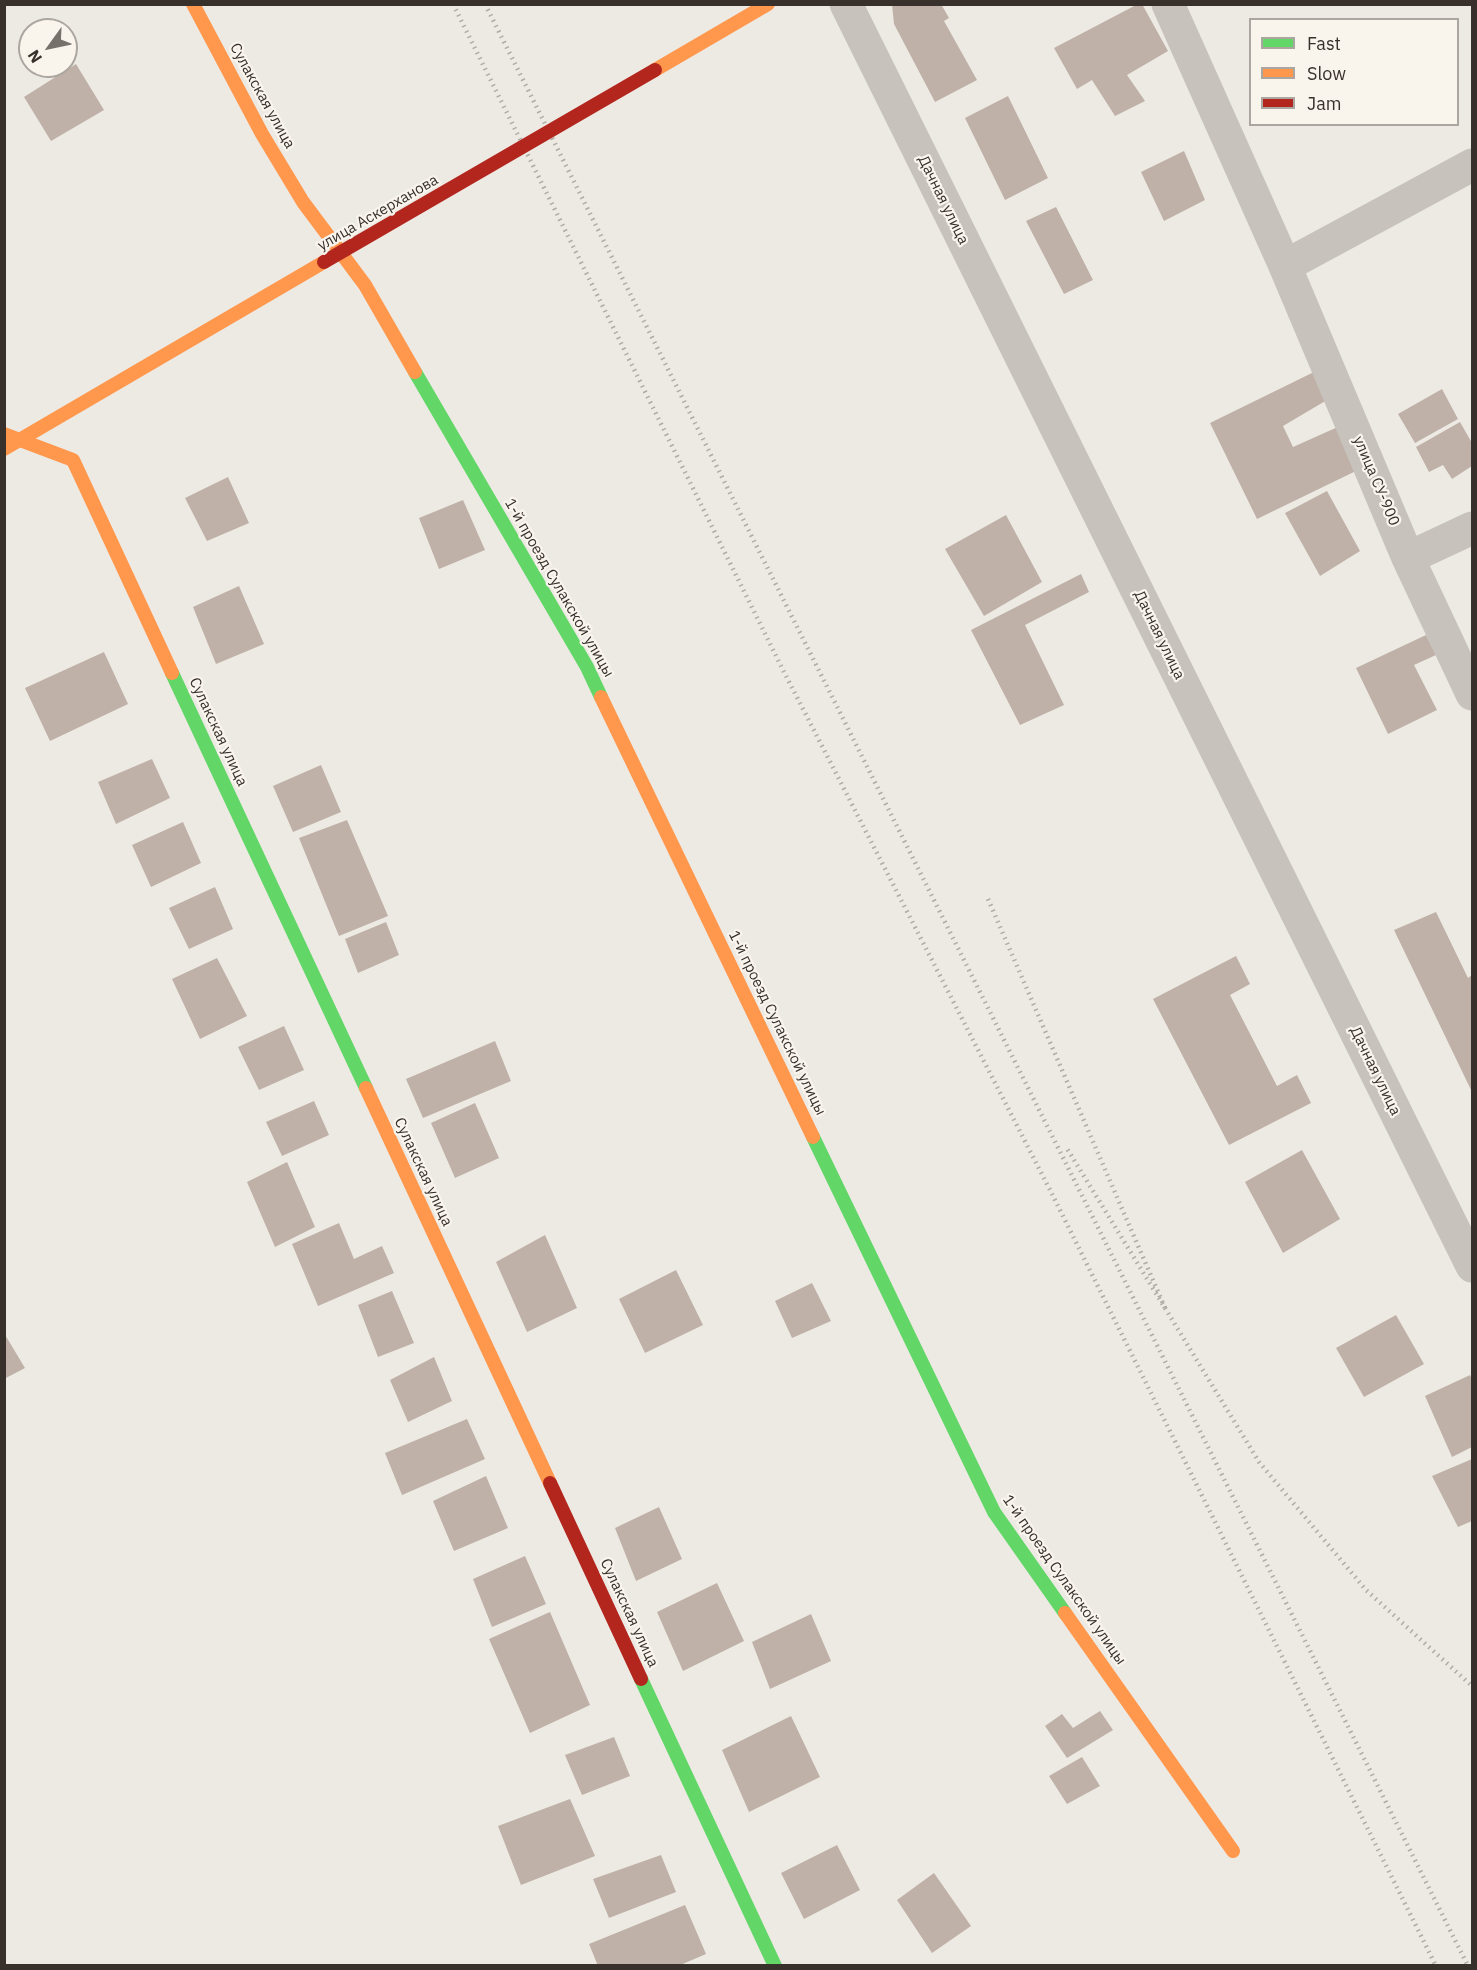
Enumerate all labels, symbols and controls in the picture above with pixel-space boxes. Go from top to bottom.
north arrow [18,18,78,78]
legend [1249,18,1459,126]
text: Fast [1307,32,1341,55]
street label: Сулакская улица [226,40,298,152]
text: N [23,46,46,67]
text: Slow [1307,62,1346,85]
text: Jam [1307,92,1342,115]
street label: Дачная улица [914,153,972,247]
street label: улица Аскерханова [315,171,441,255]
street label: улица СУ-900 [1349,433,1403,529]
street label: 1-й проезд Сулакской улицы [500,496,618,680]
street label: Дачная улица [1130,588,1188,682]
street label: Сулакская улица [185,675,251,789]
street label: 1-й проезд Сулакской улицы [724,928,830,1118]
street label: Дачная улица [1346,1024,1404,1118]
street label: Сулакская улица [390,1115,456,1229]
street label: 1-й проезд Сулакской улицы [998,1492,1130,1668]
street label: Сулакская улица [596,1556,662,1670]

